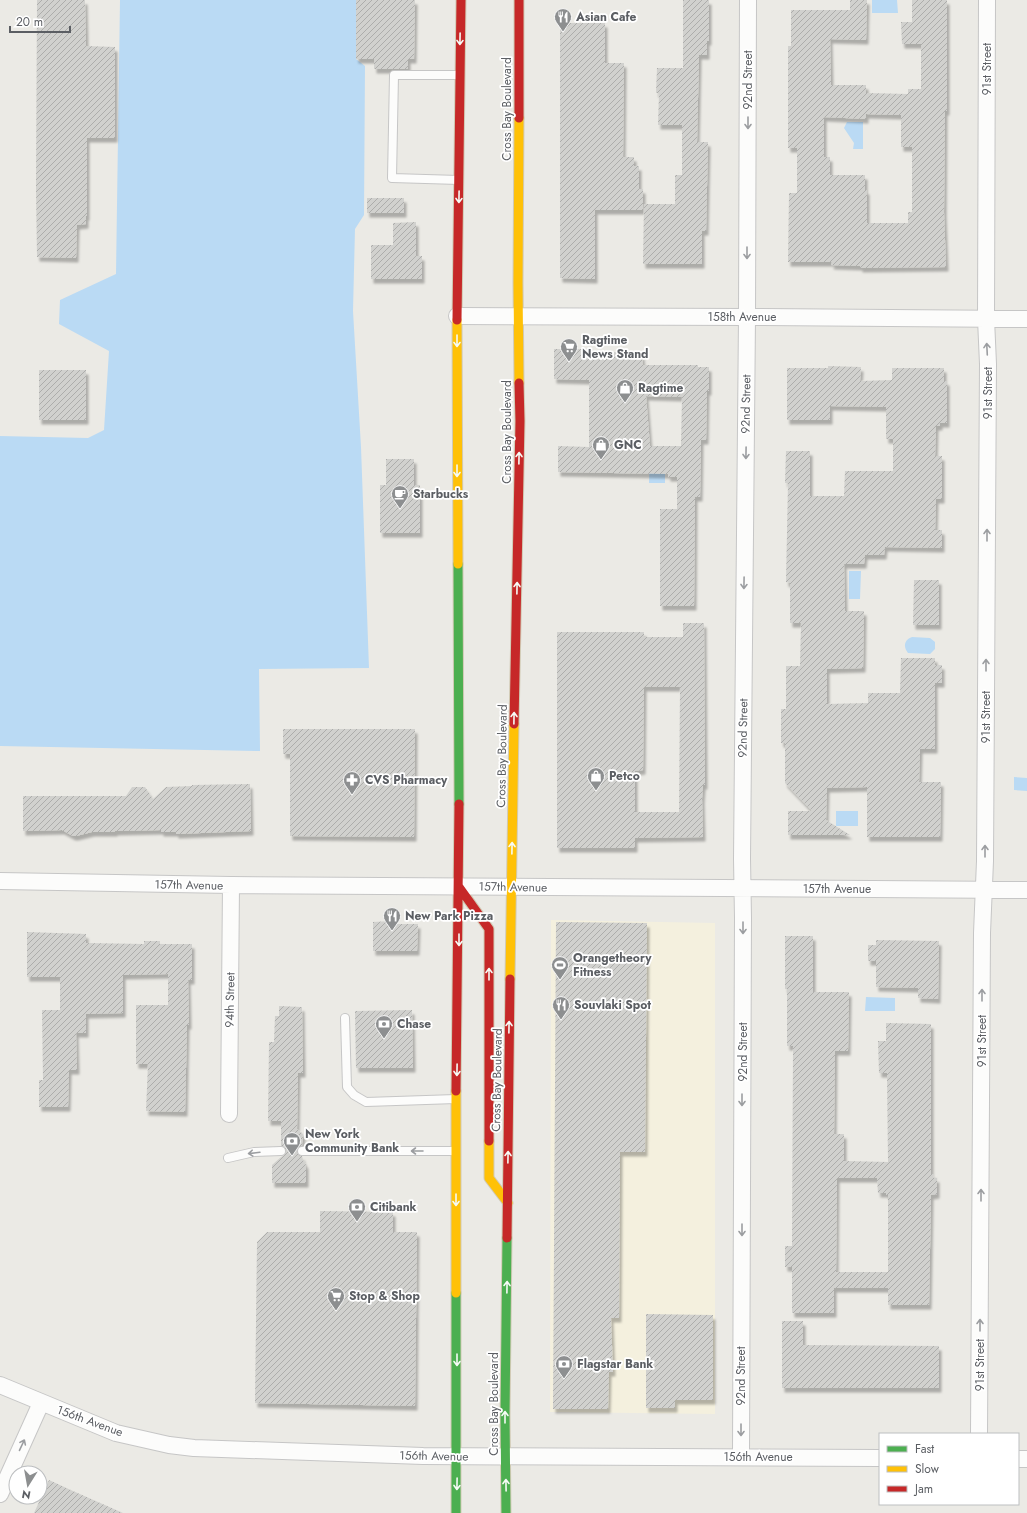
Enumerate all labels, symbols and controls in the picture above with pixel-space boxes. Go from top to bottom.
restaurant icon: Asian Cafe [553,7,573,32]
scale bar [10,8,70,34]
place label: Asian Cafe [575,8,637,26]
text: 20 m [16,13,43,31]
one-way arrow [456,32,464,45]
street label: 91st Street [978,43,996,95]
street label: 92nd Street [739,50,757,110]
street label: Cross Bay Boulevard [498,57,516,161]
one-way arrow [744,116,752,129]
one-way arrow [455,190,463,203]
one-way arrow [743,246,751,259]
street label: 158th Avenue [708,308,776,326]
place label: Ragtime News Stand [582,331,649,363]
one-way arrow [453,334,461,347]
supermarket icon: Ragtime News Stand [559,337,579,362]
one-way arrow [984,343,991,356]
street label: 91st Street [979,367,997,419]
street label: 92nd Street [736,374,756,434]
shop icon: Ragtime [615,378,635,403]
place label: Ragtime [638,379,684,397]
street label: Cross Bay Boulevard [498,380,516,484]
shop icon: GNC [591,435,611,460]
place label: GNC [614,436,642,454]
one-way arrow [742,446,750,459]
one-way arrow [515,452,523,465]
one-way arrow [453,464,461,477]
cafe icon: Starbucks [390,484,410,509]
place label: Starbucks [413,485,469,503]
one-way arrow [983,529,991,542]
one-way arrow [740,576,748,589]
one-way arrow [513,582,521,595]
one-way arrow [982,659,990,672]
street label: 91st Street [977,691,995,743]
street label: 92nd Street [733,698,753,758]
street label: Cross Bay Boulevard [492,704,512,808]
one-way arrow [511,712,518,725]
shop icon: Petco [586,766,606,791]
place label: Petco [609,767,640,785]
pharmacy icon: CVS Pharmacy [342,770,362,795]
place label: CVS Pharmacy [365,771,448,789]
one-way arrow [508,842,515,855]
one-way arrow [981,845,989,858]
street label: 157th Avenue [155,875,223,895]
street label: 157th Avenue [479,877,547,897]
street label: 157th Avenue [803,880,871,898]
restaurant icon: New Park Pizza [382,906,402,931]
place label: New Park Pizza [405,907,493,925]
one-way arrow [739,921,747,934]
one-way arrow [455,933,463,946]
place label: Orangetheory Fitness [573,949,652,981]
sports icon: Orangetheory Fitness [550,955,570,980]
one-way arrow [485,968,493,981]
street label: 94th Street [221,972,239,1028]
one-way arrow [978,989,986,1002]
restaurant icon: Souvlaki Spot [551,995,571,1020]
place label: Souvlaki Spot [574,996,651,1014]
bank icon: Chase [374,1014,394,1039]
place label: Chase [397,1015,431,1033]
street label: 91st Street [973,1015,991,1067]
one-way arrow [506,1021,513,1034]
street label: 92nd Street [734,1022,752,1082]
street label: Cross Bay Boulevard [487,1028,507,1132]
one-way arrow [453,1063,461,1076]
one-way arrow [738,1093,746,1106]
place label: New York Community Bank [305,1125,399,1157]
bank icon: New York Community Bank [282,1131,302,1156]
one-way arrow [411,1147,424,1155]
one-way arrow [248,1149,261,1156]
one-way arrow [504,1151,512,1164]
one-way arrow [977,1189,985,1202]
one-way arrow [452,1193,460,1206]
bank icon: Citibank [347,1197,367,1222]
place label: Citibank [370,1198,417,1216]
one-way arrow [738,1223,746,1236]
one-way arrow [503,1281,511,1294]
supermarket icon: Stop & Shop [326,1286,346,1311]
place label: Stop & Shop [349,1287,420,1305]
one-way arrow [976,1319,984,1332]
street label: 91st Street [971,1339,989,1391]
street label: 92nd Street [732,1346,750,1406]
street label: Cross Bay Boulevard [485,1352,503,1456]
one-way arrow [453,1353,461,1366]
bank icon: Flagstar Bank [554,1354,574,1379]
place label: Flagstar Bank [577,1355,653,1373]
street label: 156th Avenue [54,1401,126,1441]
one-way arrow [501,1411,509,1424]
one-way arrow [737,1423,745,1436]
legend [879,1433,1019,1505]
one-way arrow [19,1440,26,1452]
text: Fast [915,1440,934,1458]
street label: 156th Avenue [399,1446,469,1466]
street label: 156th Avenue [723,1448,793,1466]
text: Slow [915,1460,940,1478]
north arrow [8,1465,48,1505]
one-way arrow [453,1477,461,1490]
one-way arrow [502,1479,510,1492]
text: Jam [913,1480,933,1498]
text: N [20,1486,32,1504]

